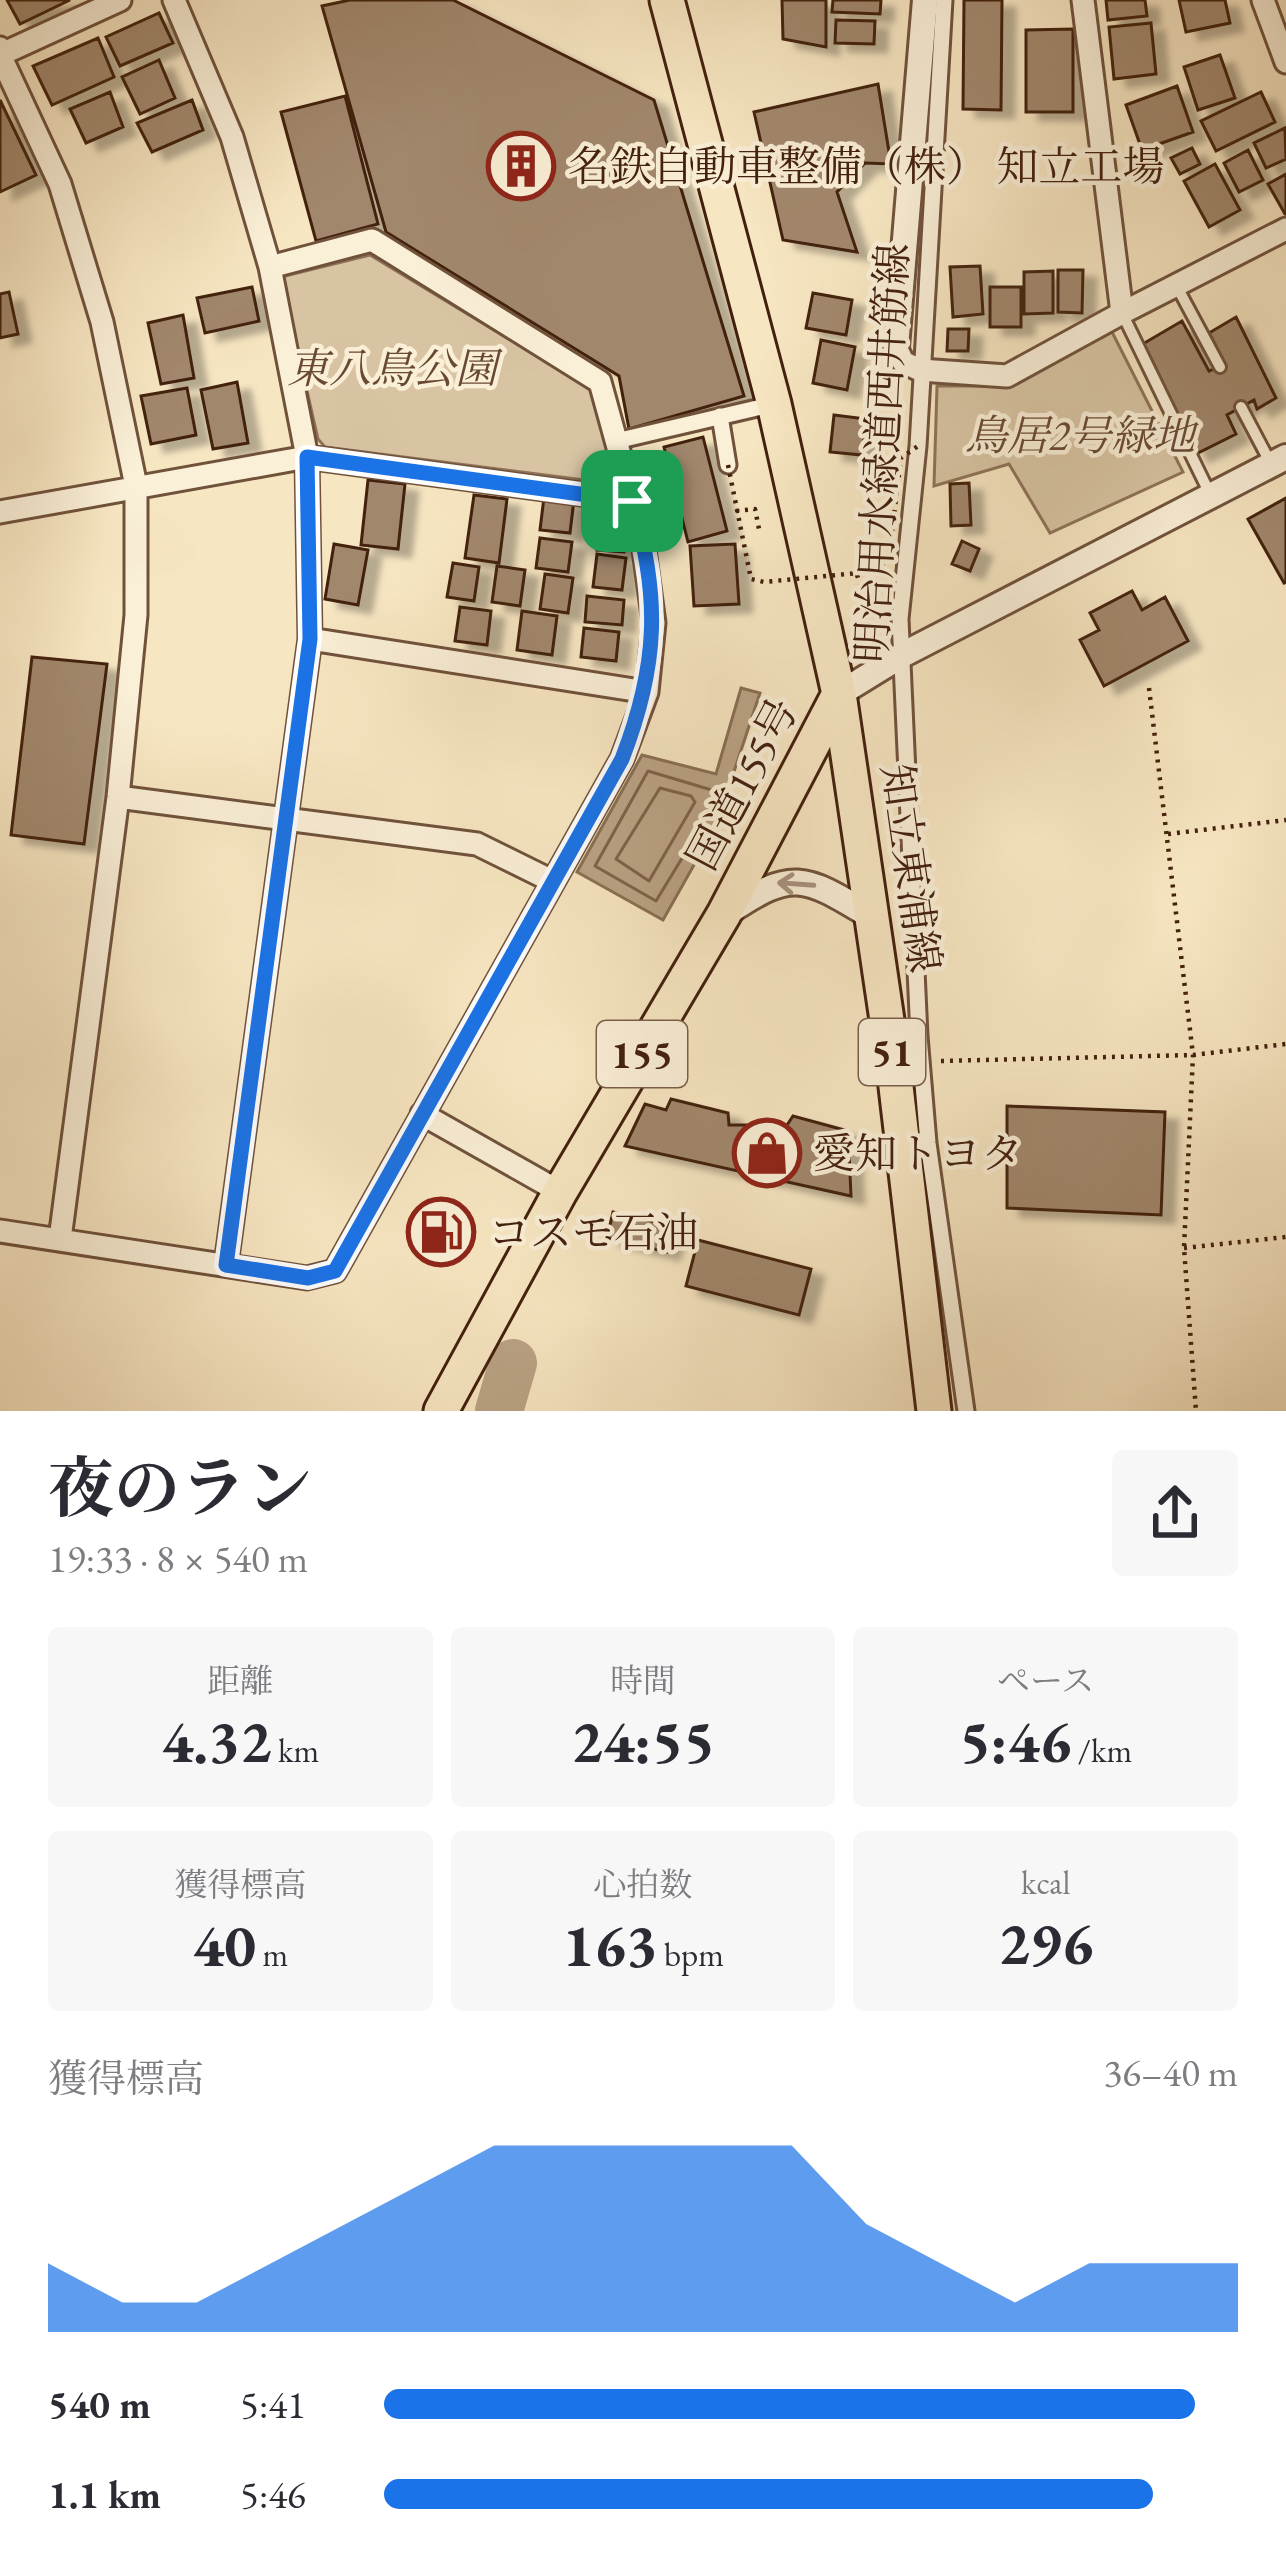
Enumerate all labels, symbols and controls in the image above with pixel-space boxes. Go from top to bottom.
building icon: 名鉄自動車整備（株） 知立工場 [486,131,556,201]
place label: 名鉄自動車整備（株） 知立工場 [568,139,1164,194]
street label: 明治用水緑道西井筋線 [844,242,920,664]
park label: 東八鳥公園 [287,341,503,396]
park label: 鳥居2号緑地 [965,408,1199,463]
pin [581,450,683,552]
icon: arrive [599,468,665,534]
street label: 国道155号 [674,689,810,879]
street label: 知立東浦線 [869,760,953,976]
one-way arrow [777,873,816,896]
road number: 51 [859,1019,925,1085]
road number: 155 [597,1021,687,1087]
shop icon: 愛知トヨタ [732,1118,802,1188]
place label: 愛知トヨタ [813,1126,1023,1181]
fuel station icon: コスモ石油 [406,1197,476,1267]
place label: コスモ石油 [488,1205,698,1260]
text: 夜のラン [48,1445,312,1531]
button: share [1112,1450,1238,1576]
text: 19:33 · 8 × 540 m [48,1533,308,1584]
text: 距離 [207,1659,273,1702]
text: 時間 [610,1659,676,1702]
text: ペース [997,1659,1094,1702]
text: 4.32 [161,1702,271,1780]
text: 24:55 [571,1702,715,1780]
text: 5:46 [959,1702,1071,1780]
text: km [271,1729,319,1772]
text: /km [1071,1729,1132,1772]
text: kcal [1021,1861,1070,1904]
text: 獲得標高 [174,1863,306,1906]
text: 心拍数 [593,1863,692,1906]
text: 296 [998,1904,1093,1982]
text: 40 [192,1906,256,1984]
text: 163 [562,1906,657,1984]
text: m [256,1933,288,1976]
text: bpm [657,1933,724,1976]
text: 36–40 m [1104,2047,1238,2098]
text: 獲得標高 [48,2053,204,2104]
text: 540 m [48,2379,151,2430]
text: 5:41 [240,2379,306,2430]
text: 1.1 km [48,2469,161,2520]
text: 5:46 [240,2469,306,2520]

